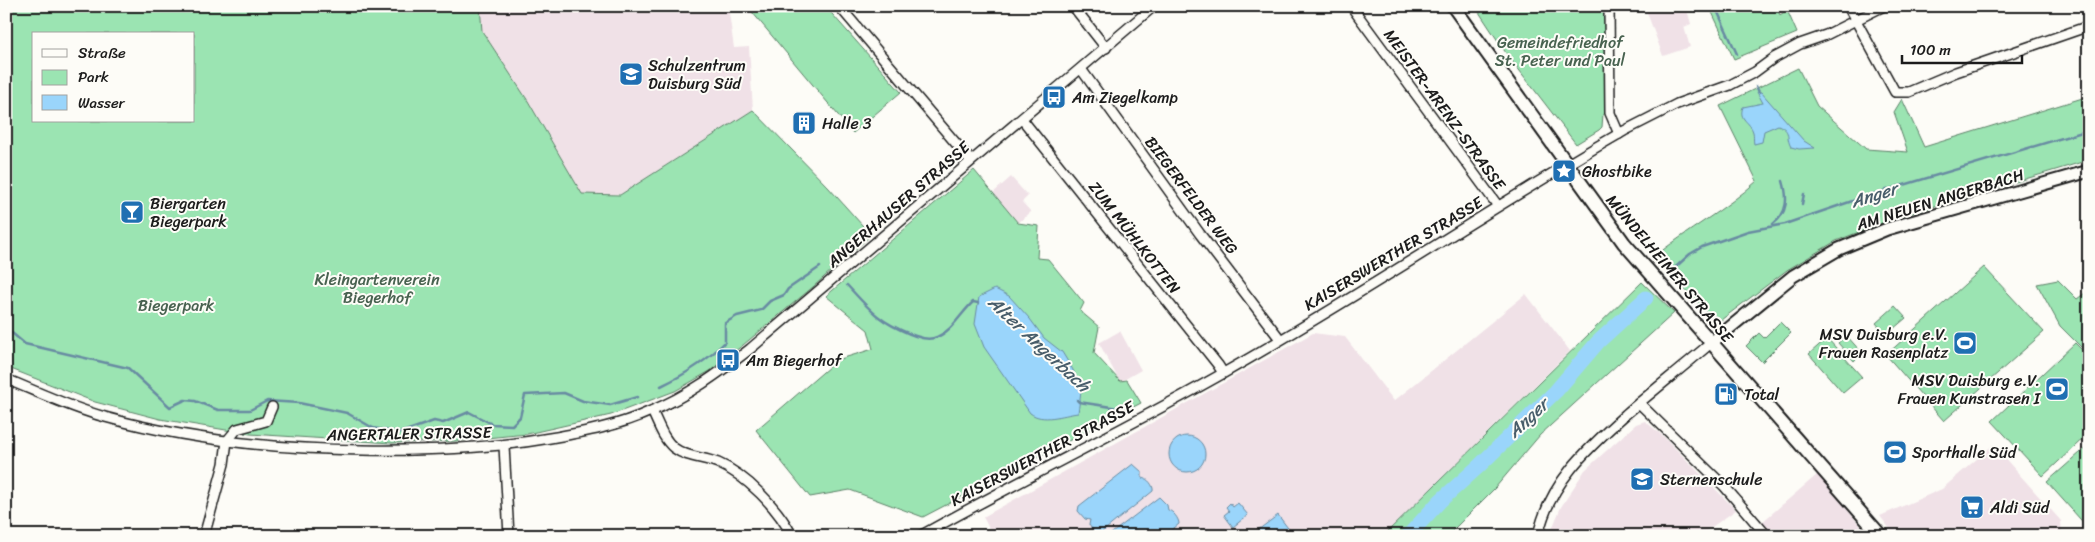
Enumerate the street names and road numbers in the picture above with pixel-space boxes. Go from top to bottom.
street label: MEISTER-ARENZ-STRASSE [1376,22,1514,197]
street label: BIEGERFELDER WEG [1137,130,1246,261]
street label: ANGERHAUSER STRASSE [819,133,978,276]
street label: AM NEUEN ANGERBACH [1852,160,2028,239]
street label: ZUM MÜHLKOTTEN [1081,174,1188,300]
street label: MÜNDELHEIMER STRASSE [1598,187,1742,350]
street label: KAISERSWERTHER STRASSE [1298,188,1489,319]
street label: KAISERSWERTHER STRASSE [945,392,1140,514]
street label: ANGERTALER STRASSE [325,418,493,449]

